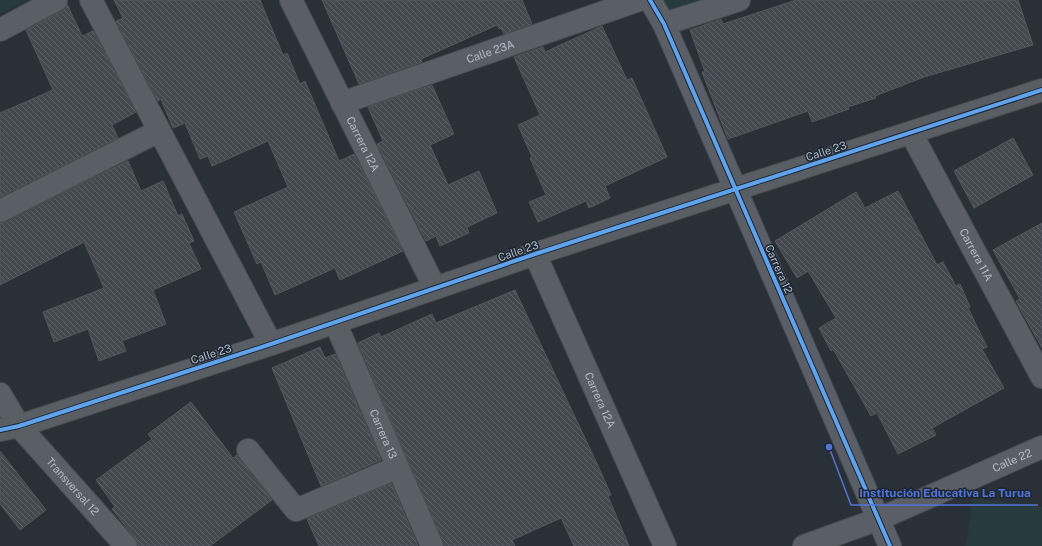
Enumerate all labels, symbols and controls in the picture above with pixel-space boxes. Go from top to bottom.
street label: Calle 23A [465,38,516,65]
street label: Carrera 12A [344,114,382,174]
street label: Calle 23 [804,139,848,163]
street label: Carrera 11A [957,226,995,283]
street label: Calle 23 [496,238,540,264]
street label: Carrera 12 [763,243,795,296]
street label: Calle 23 [189,342,233,366]
street label: Carrera 12A [582,370,618,430]
street label: Carrera 13 [368,407,399,461]
street label: Calle 22 [990,446,1034,474]
street label: Transversal 12 [44,455,102,518]
callout: Institución Educativa La Turua [851,481,1038,505]
text: Institución Educativa La Turua [859,486,1031,500]

